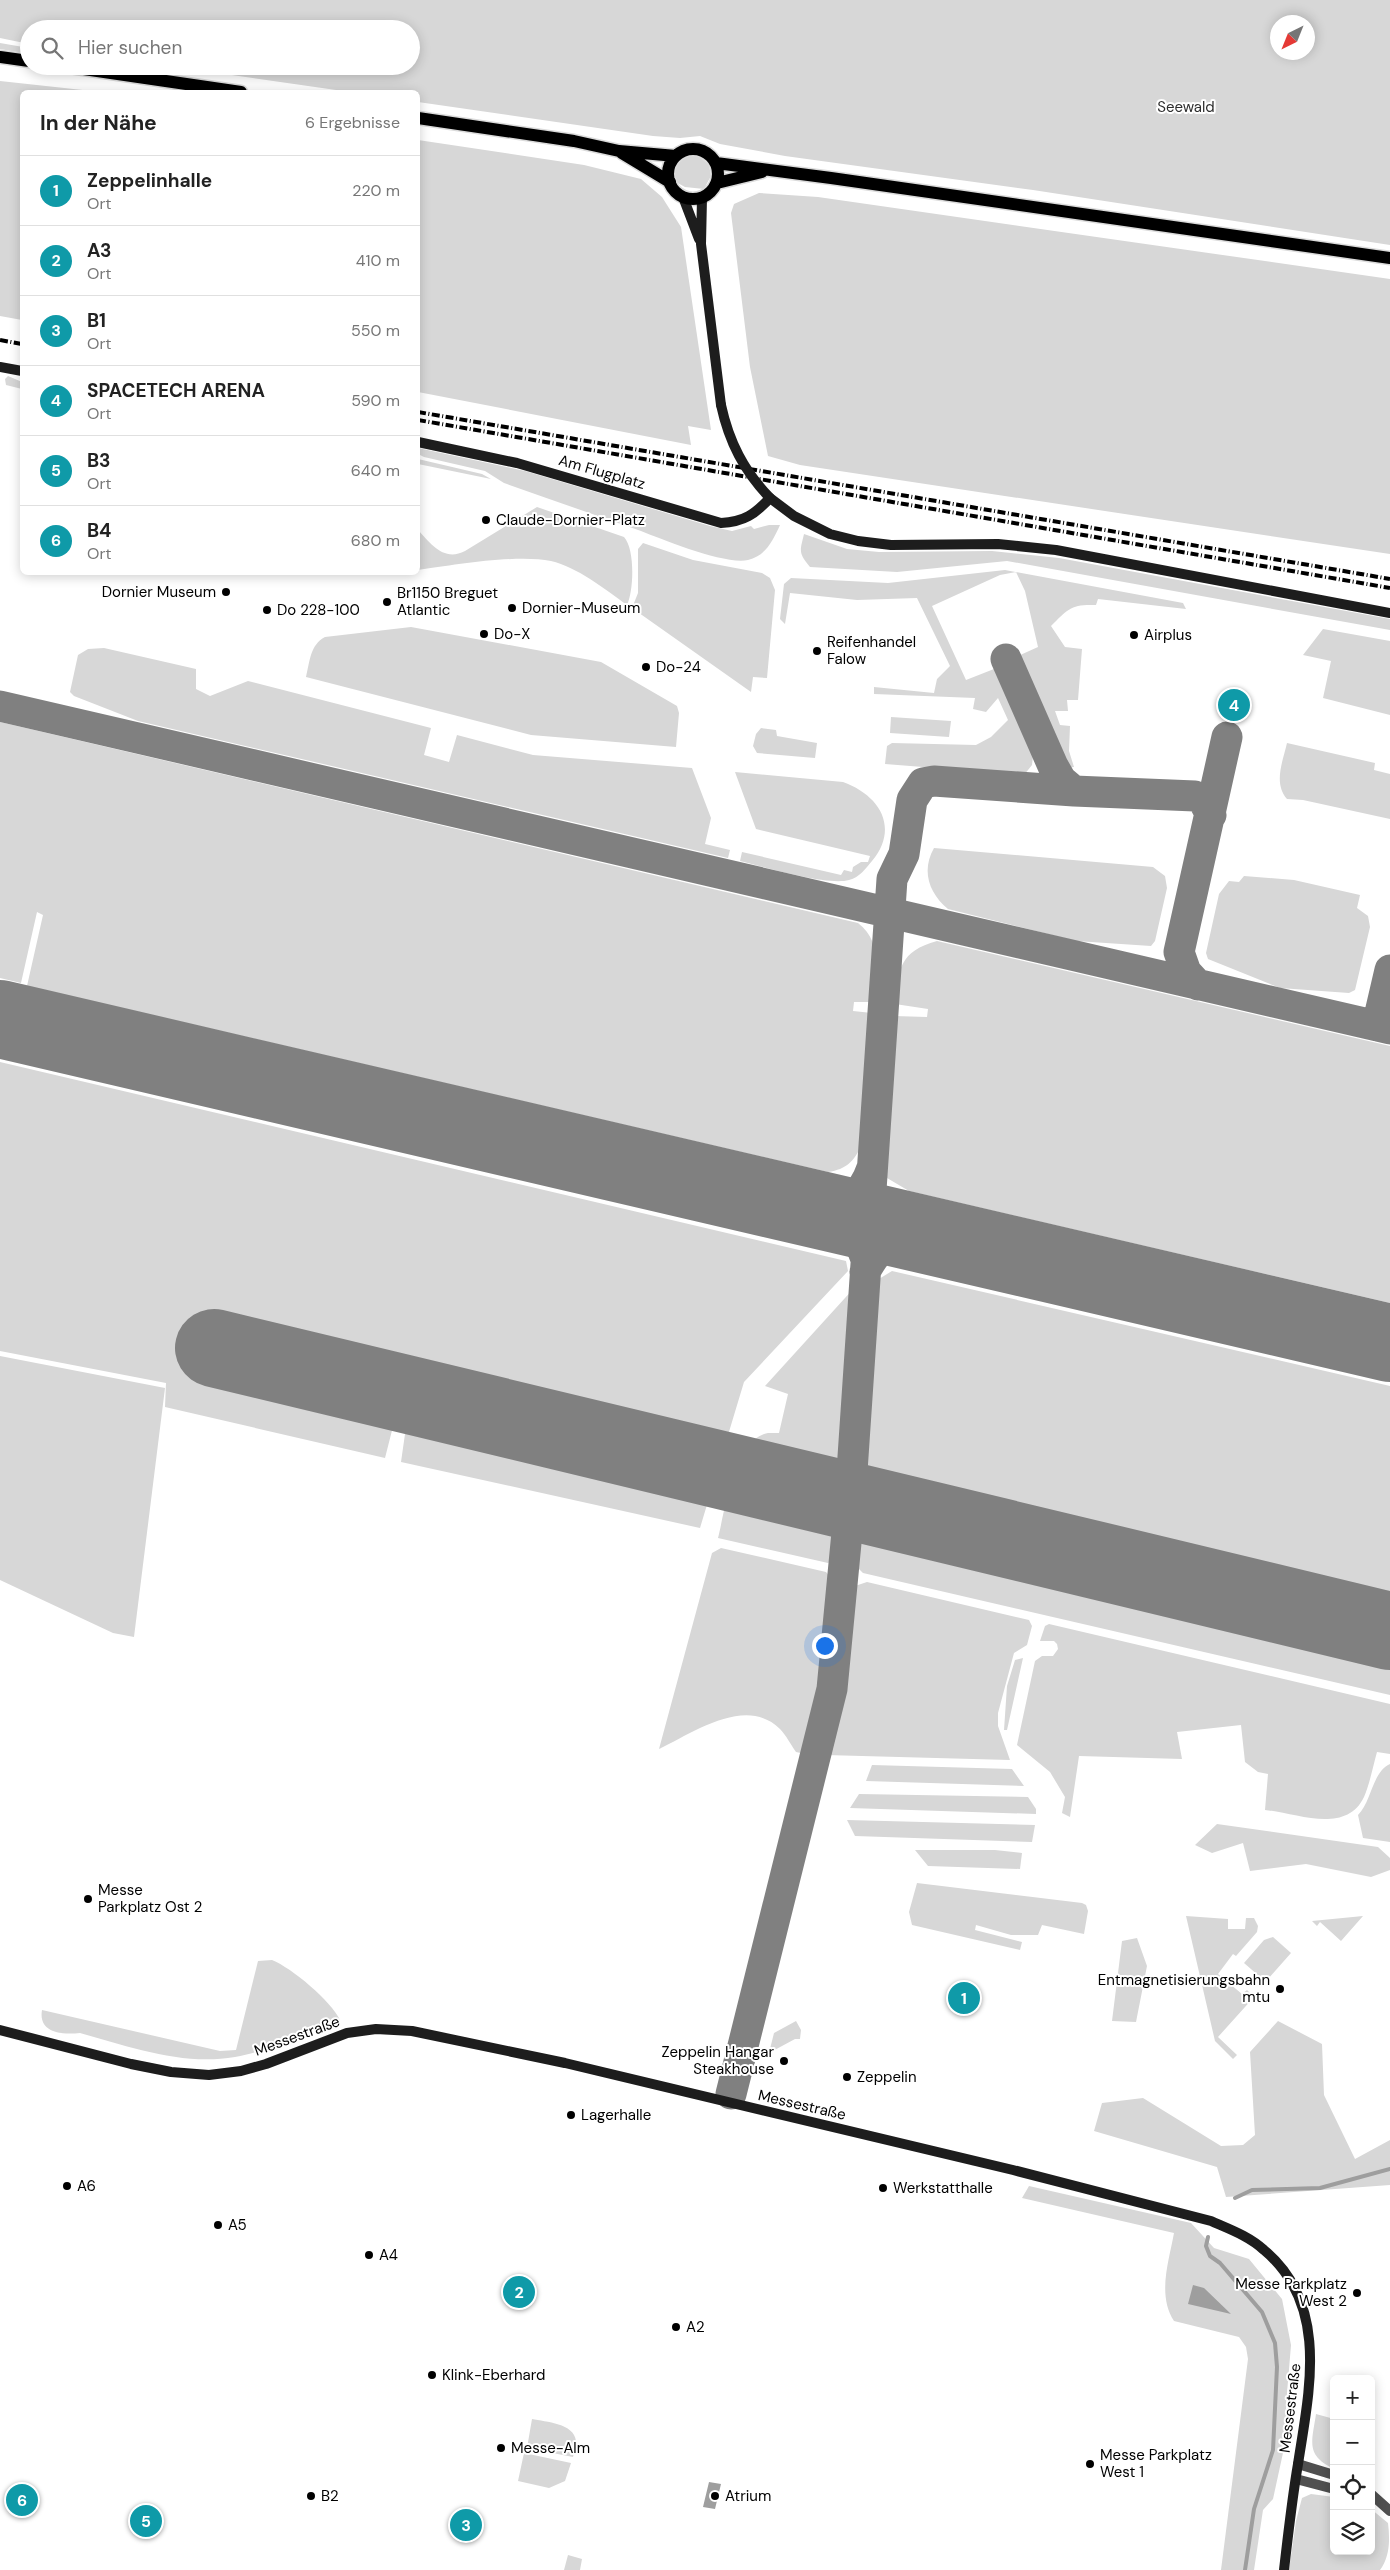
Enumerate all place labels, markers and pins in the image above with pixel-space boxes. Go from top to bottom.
place label: Claude-Dornier-Platz [496,510,645,530]
marker: Claude-Dornier-Platz [480,514,492,526]
place label: Dornier Museum [102,582,216,602]
place label: Br1150 Breguet Atlantic [397,583,498,620]
marker: Dornier Museum [220,586,232,598]
marker: Br1150 Breguet Atlantic [381,596,393,608]
place label: Dornier-Museum [522,598,640,618]
place label: Do 228-100 [277,600,360,620]
marker: Dornier-Museum [506,602,518,614]
marker: Do 228-100 [261,604,273,616]
place label: Do-X [494,624,530,644]
place label: Airplus [1144,625,1192,645]
marker: Do-X [478,628,490,640]
marker: Airplus [1128,629,1140,641]
place label: Reifenhandel Falow [827,632,916,669]
marker: Reifenhandel Falow [811,645,823,657]
place label: Do-24 [656,657,701,677]
marker: Do-24 [640,661,652,673]
pin: 4 [1218,686,1250,724]
place label: Messe Parkplatz Ost 2 [98,1880,202,1917]
marker: Messe Parkplatz Ost 2 [82,1893,94,1905]
place label: Entmagnetisierungsbahn mtu [1098,1970,1270,2007]
pin: 1 [948,1979,980,2017]
marker: Entmagnetisierungsbahn mtu [1274,1983,1286,1995]
place label: Zeppelin Hangar Steakhouse [661,2042,774,2079]
marker: Zeppelin Hangar Steakhouse [778,2055,790,2067]
place label: Zeppelin [857,2067,917,2087]
marker: Zeppelin [841,2071,853,2083]
place label: Lagerhalle [581,2105,651,2125]
marker: Lagerhalle [565,2109,577,2121]
place label: A6 [77,2176,96,2196]
place label: Werkstatthalle [893,2178,993,2198]
marker: A6 [61,2180,73,2192]
marker: Werkstatthalle [877,2182,889,2194]
place label: A5 [228,2215,247,2235]
marker: A5 [212,2219,224,2231]
place label: A4 [379,2245,398,2265]
marker: A4 [363,2249,375,2261]
pin: 2 [503,2273,535,2311]
place label: Messe Parkplatz West 2 [1235,2274,1347,2311]
marker: Messe Parkplatz West 2 [1351,2287,1363,2299]
place label: A2 [686,2317,705,2337]
marker: A2 [670,2321,682,2333]
place label: Klink-Eberhard [442,2365,545,2385]
marker: Klink-Eberhard [426,2369,438,2381]
place label: Messe-Alm [511,2438,590,2458]
marker: Messe-Alm [495,2442,507,2454]
place label: Messe Parkplatz West 1 [1100,2445,1212,2482]
marker: Messe Parkplatz West 1 [1084,2458,1096,2470]
pin: 6 [6,2481,38,2519]
place label: B2 [321,2486,339,2506]
place label: Atrium [725,2486,771,2506]
marker: B2 [305,2490,317,2502]
marker: Atrium [709,2490,721,2502]
pin: 5 [130,2502,162,2540]
pin: 3 [450,2506,482,2544]

